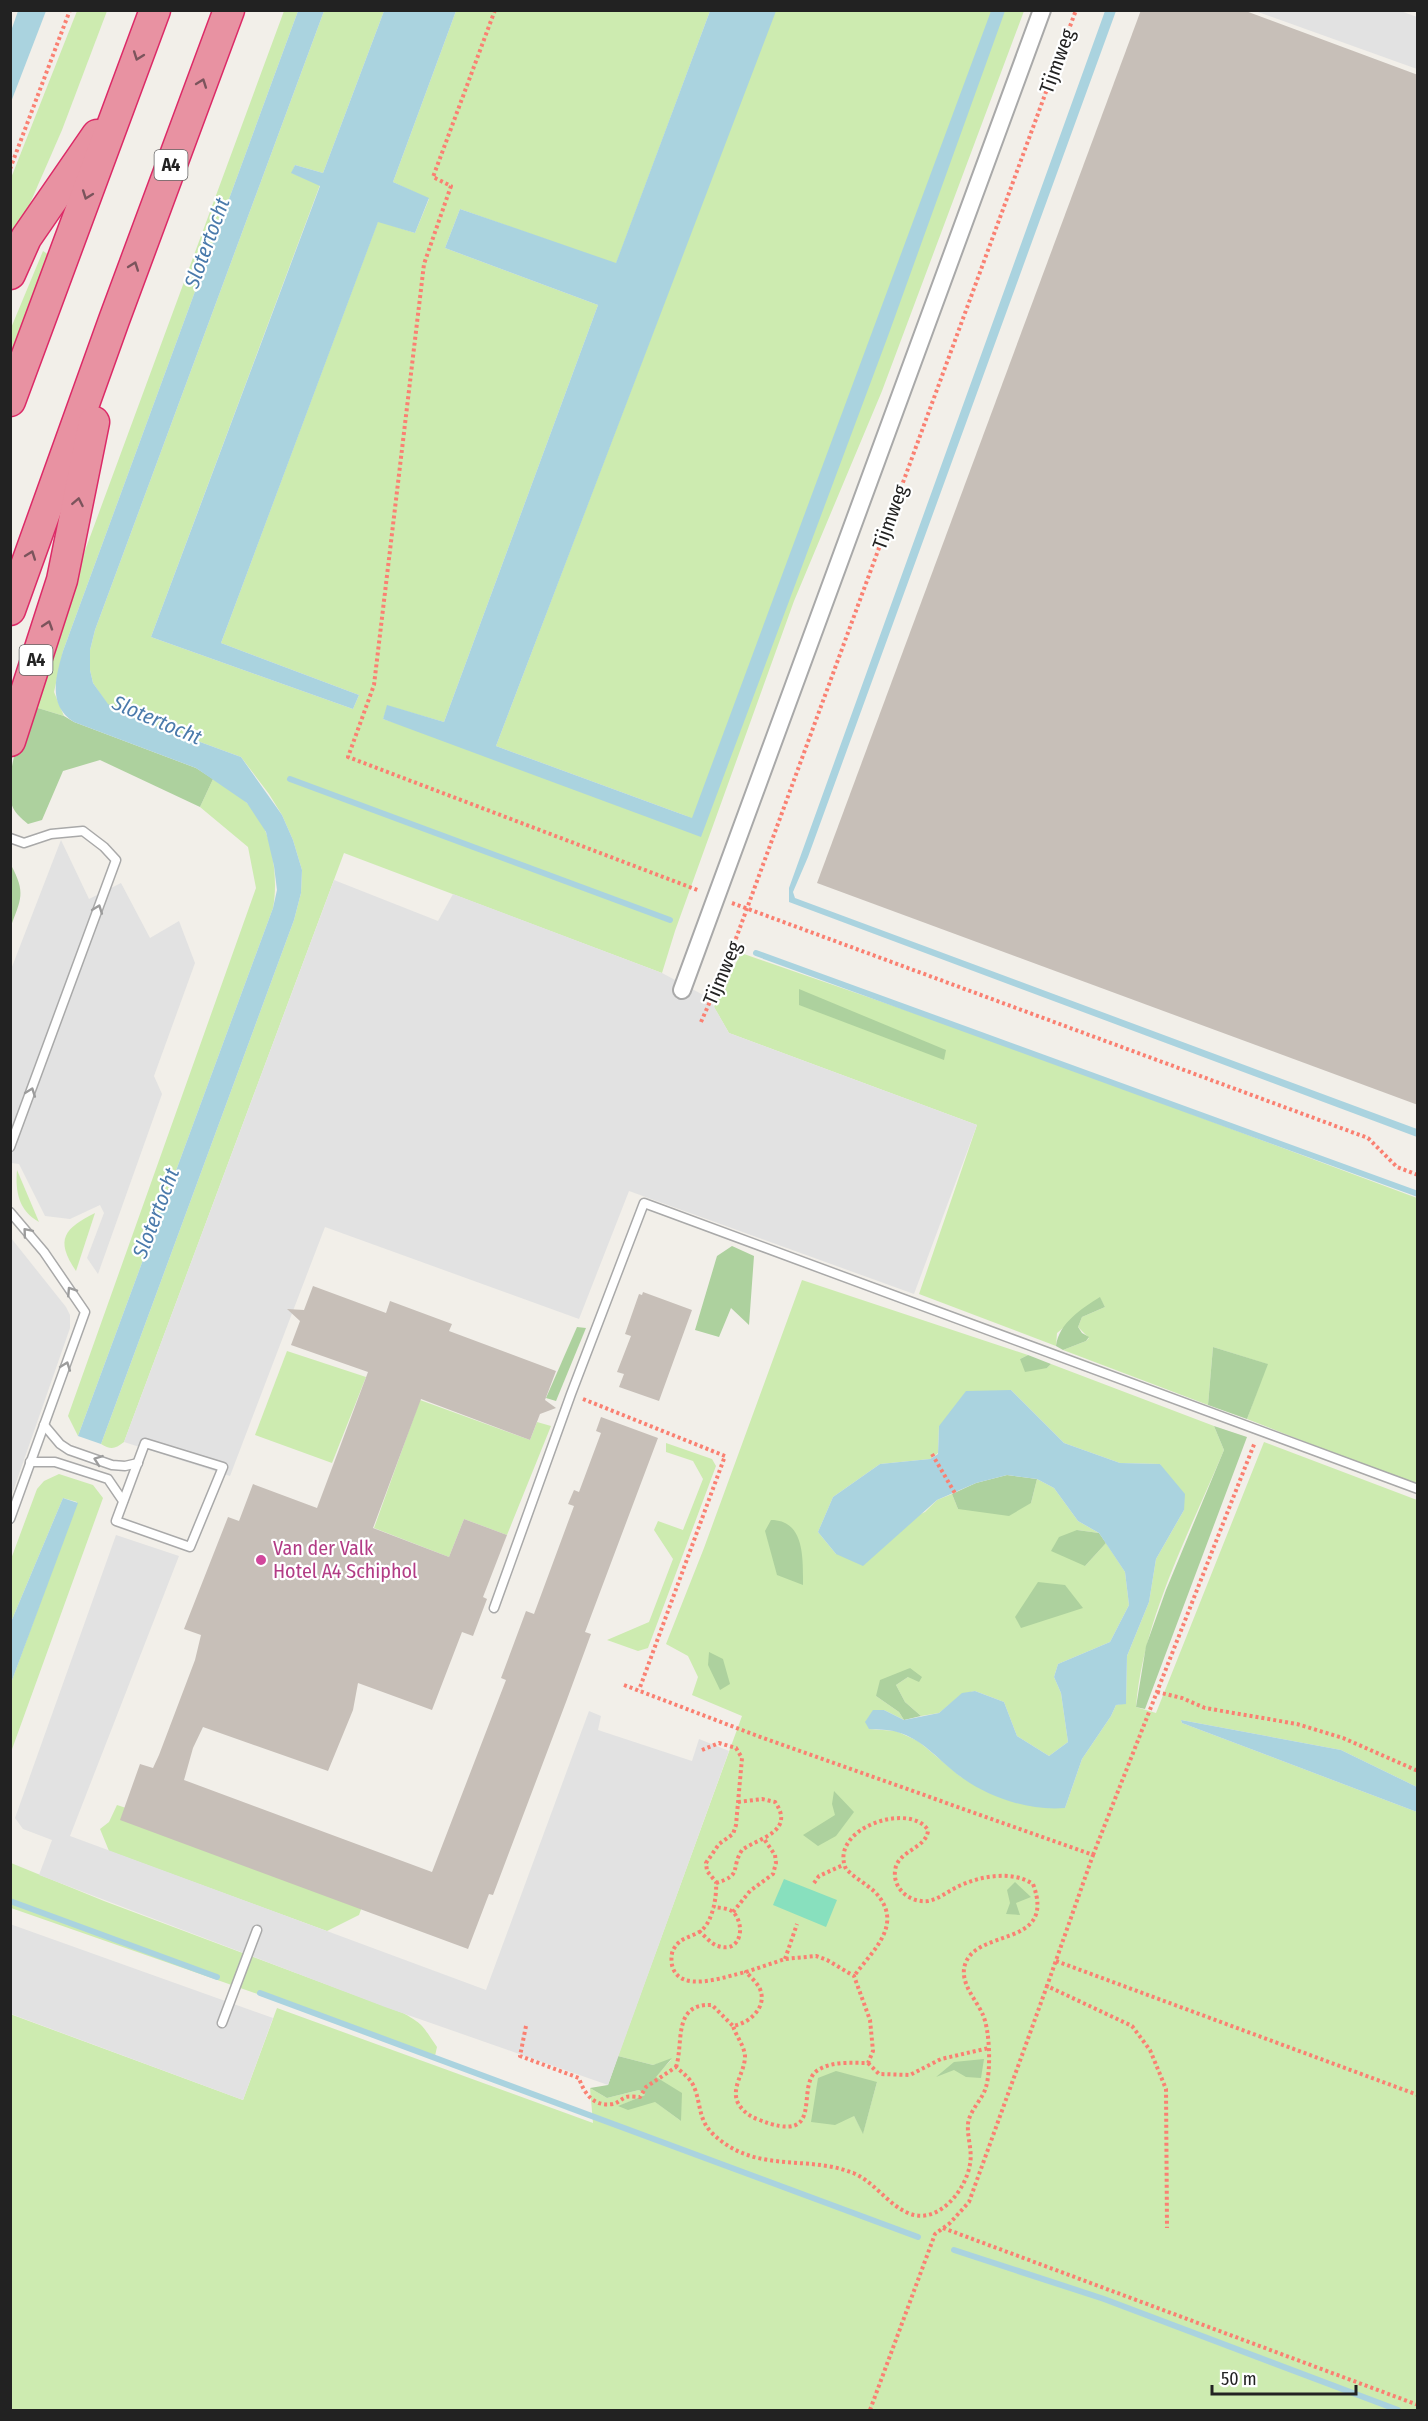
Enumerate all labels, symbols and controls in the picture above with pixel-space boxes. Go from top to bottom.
street label: Tijmweg [1034,25,1080,97]
one-way arrow [133,50,145,61]
one-way arrow [195,78,207,89]
road number: A4 [154,150,188,180]
one-way arrow [81,189,94,200]
water label: Slotertocht [178,194,235,293]
one-way arrow [127,261,140,271]
street label: Tijmweg [867,481,913,553]
one-way arrow [71,497,84,507]
one-way arrow [23,550,36,561]
one-way arrow [40,620,53,631]
road number: A4 [20,645,52,675]
water label: Slotertocht [107,689,206,750]
one-way arrow [91,904,104,915]
street label: Tijmweg [698,937,746,1009]
one-way arrow [23,1087,36,1098]
water label: Slotertocht [127,1164,185,1263]
one-way arrow [24,1228,35,1239]
one-way arrow [67,1287,79,1297]
one-way arrow [59,1361,71,1372]
one-way arrow [93,1454,104,1467]
place label: Van der Valk Hotel A4 Schiphol [273,1536,417,1583]
marker: Van der Valk Hotel A4 Schiphol [254,1553,268,1567]
scale bar [1212,2358,1356,2396]
text: 50 m [1221,2368,1257,2390]

